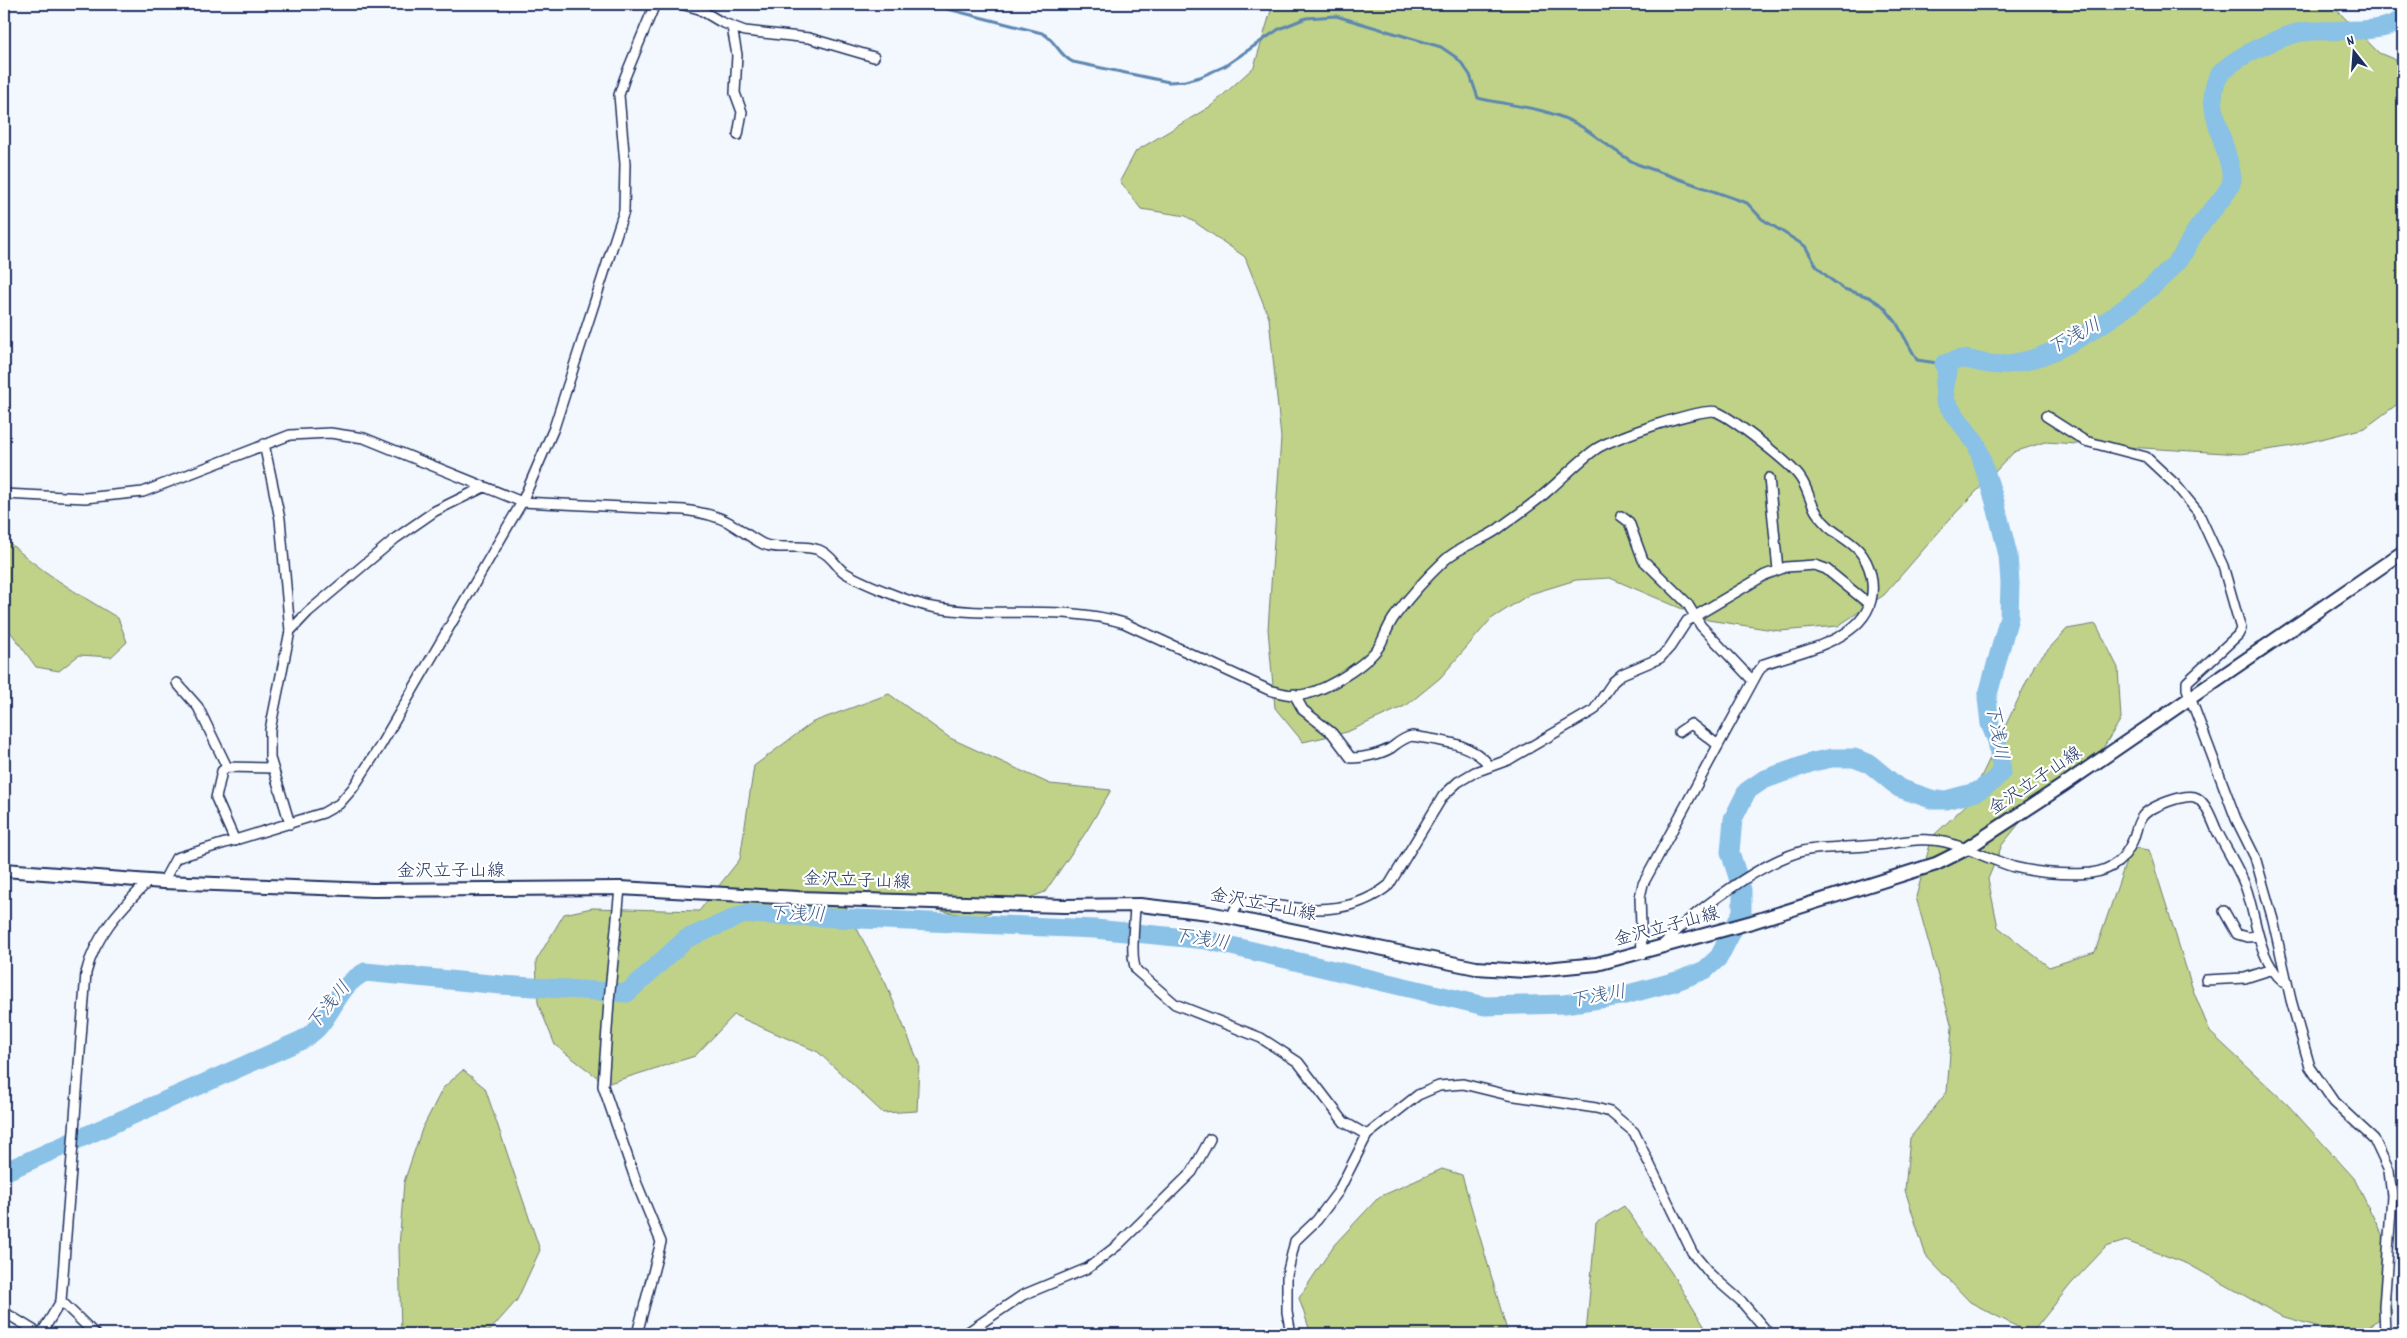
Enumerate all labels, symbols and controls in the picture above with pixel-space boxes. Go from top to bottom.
north arrow [2330,28,2380,78]
text: N [2345,31,2357,52]
water label: 下浅川 [2043,313,2107,363]
water label: 下浅川 [1977,702,2013,762]
street label: 金沢立子山線 [1984,741,2088,823]
street label: 金沢立子山線 [397,860,505,885]
street label: 金沢立子山線 [803,868,911,896]
street label: 金沢立子山線 [1208,883,1318,929]
water label: 下浅川 [768,902,826,930]
street label: 金沢立子山線 [1612,902,1722,954]
water label: 下浅川 [1171,923,1231,959]
water label: 下浅川 [302,976,358,1038]
water label: 下浅川 [1568,980,1628,1016]

